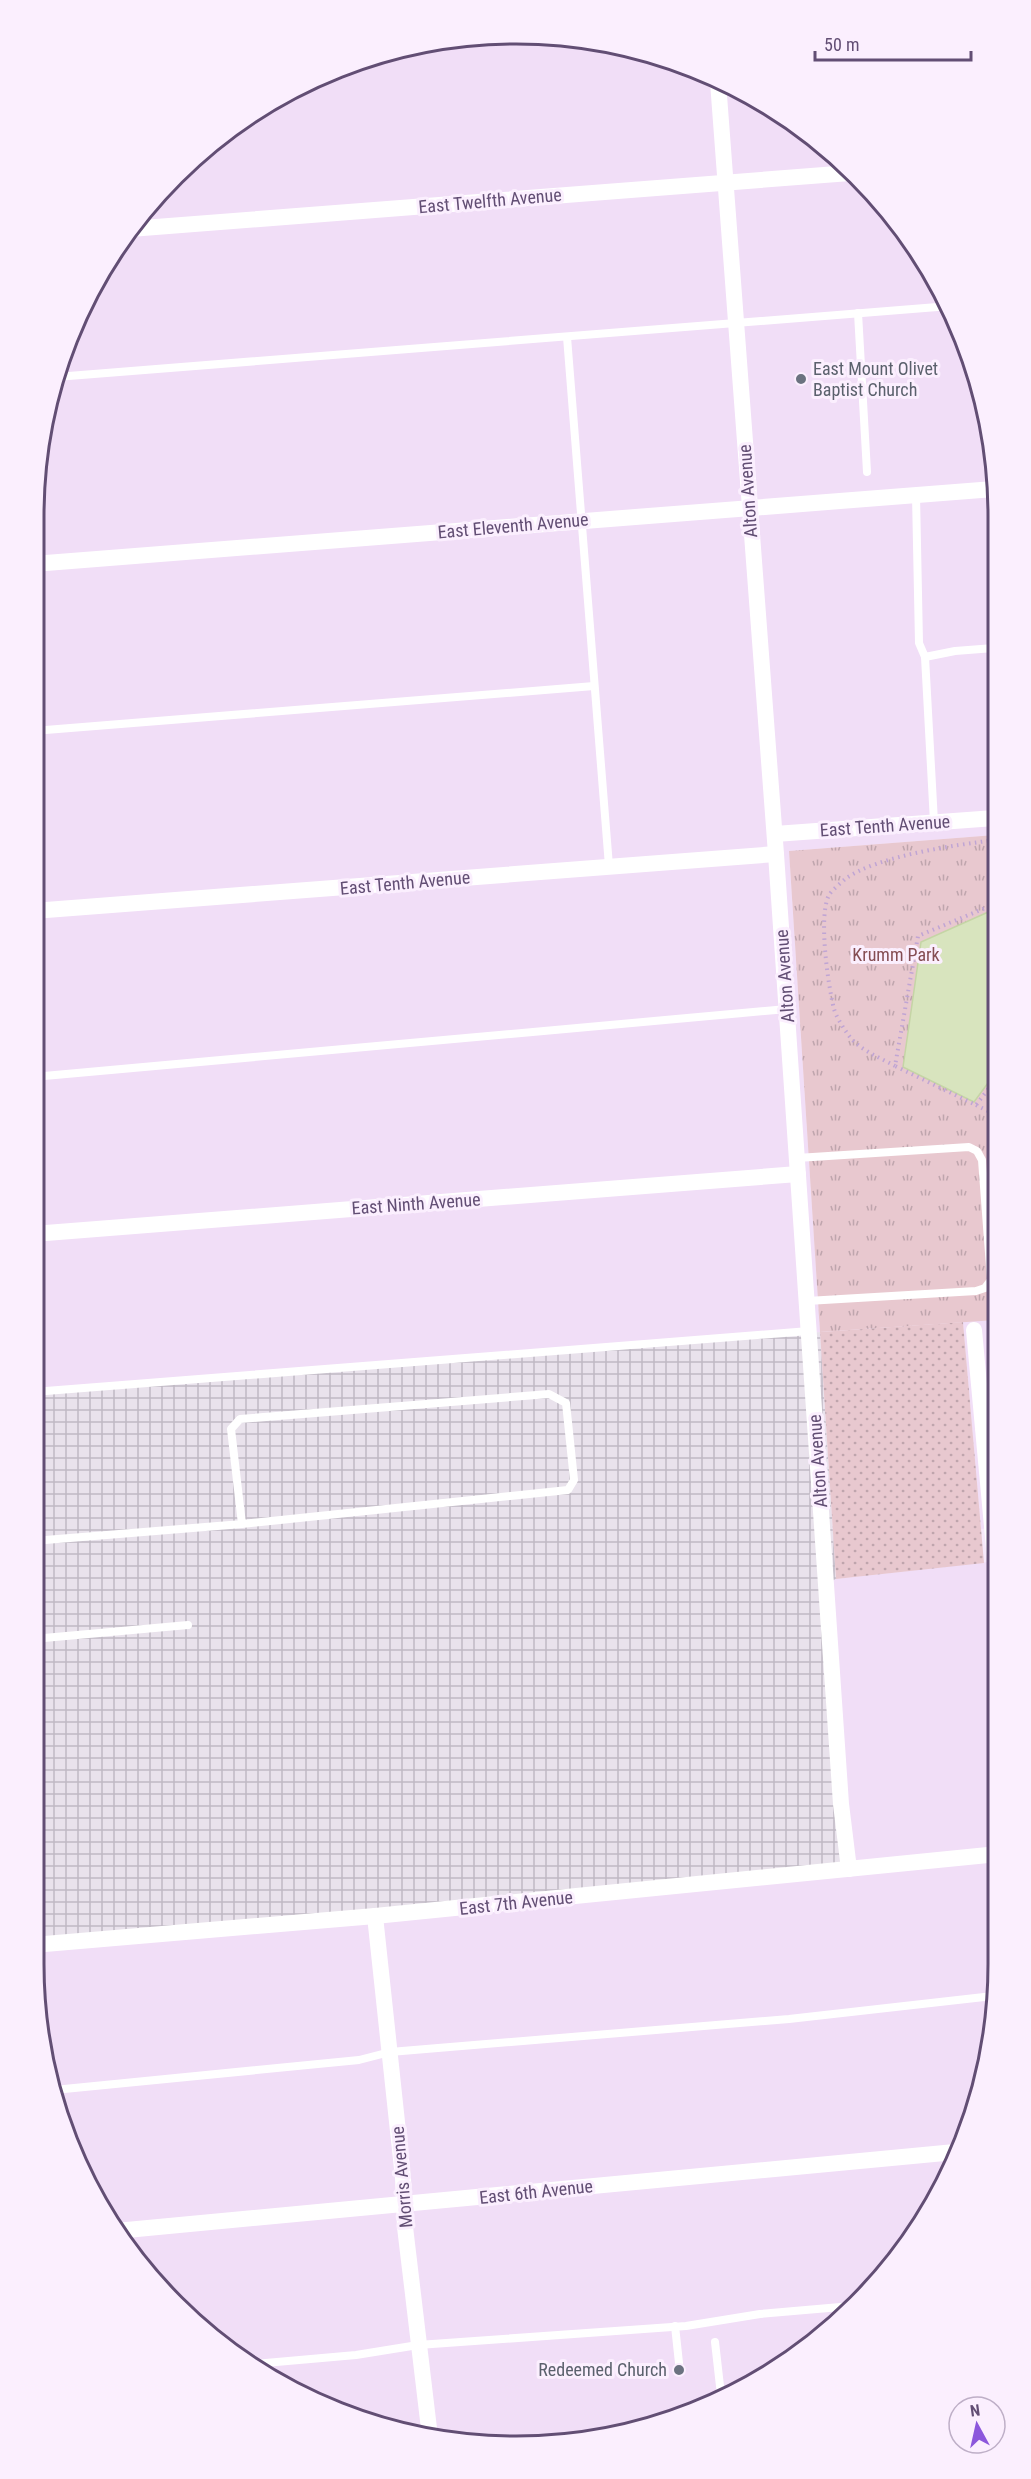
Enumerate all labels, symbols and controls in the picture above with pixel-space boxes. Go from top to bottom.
scale bar [815,24,971,62]
text: 50 m [824,34,859,55]
street label: East Twelfth Avenue [417,184,562,217]
place label: East Mount Olivet Baptist Church [813,358,938,400]
marker: East Mount Olivet Baptist Church [794,372,808,386]
street label: Alton Avenue [734,444,761,538]
street label: East Eleventh Avenue [437,508,589,543]
street label: East Tenth Avenue [819,810,951,841]
street label: East Tenth Avenue [339,866,471,899]
street label: Alton Avenue [771,929,798,1023]
park label: Krumm Park [852,944,940,965]
street label: East Ninth Avenue [351,1189,481,1218]
street label: Alton Avenue [804,1414,831,1508]
street label: East 7th Avenue [458,1886,574,1919]
street label: Morris Avenue [387,2125,416,2229]
street label: East 6th Avenue [478,2175,594,2208]
place label: Redeemed Church [538,2359,667,2380]
marker: Redeemed Church [672,2363,686,2377]
north arrow [947,2395,1007,2455]
text: N [969,2401,981,2421]

